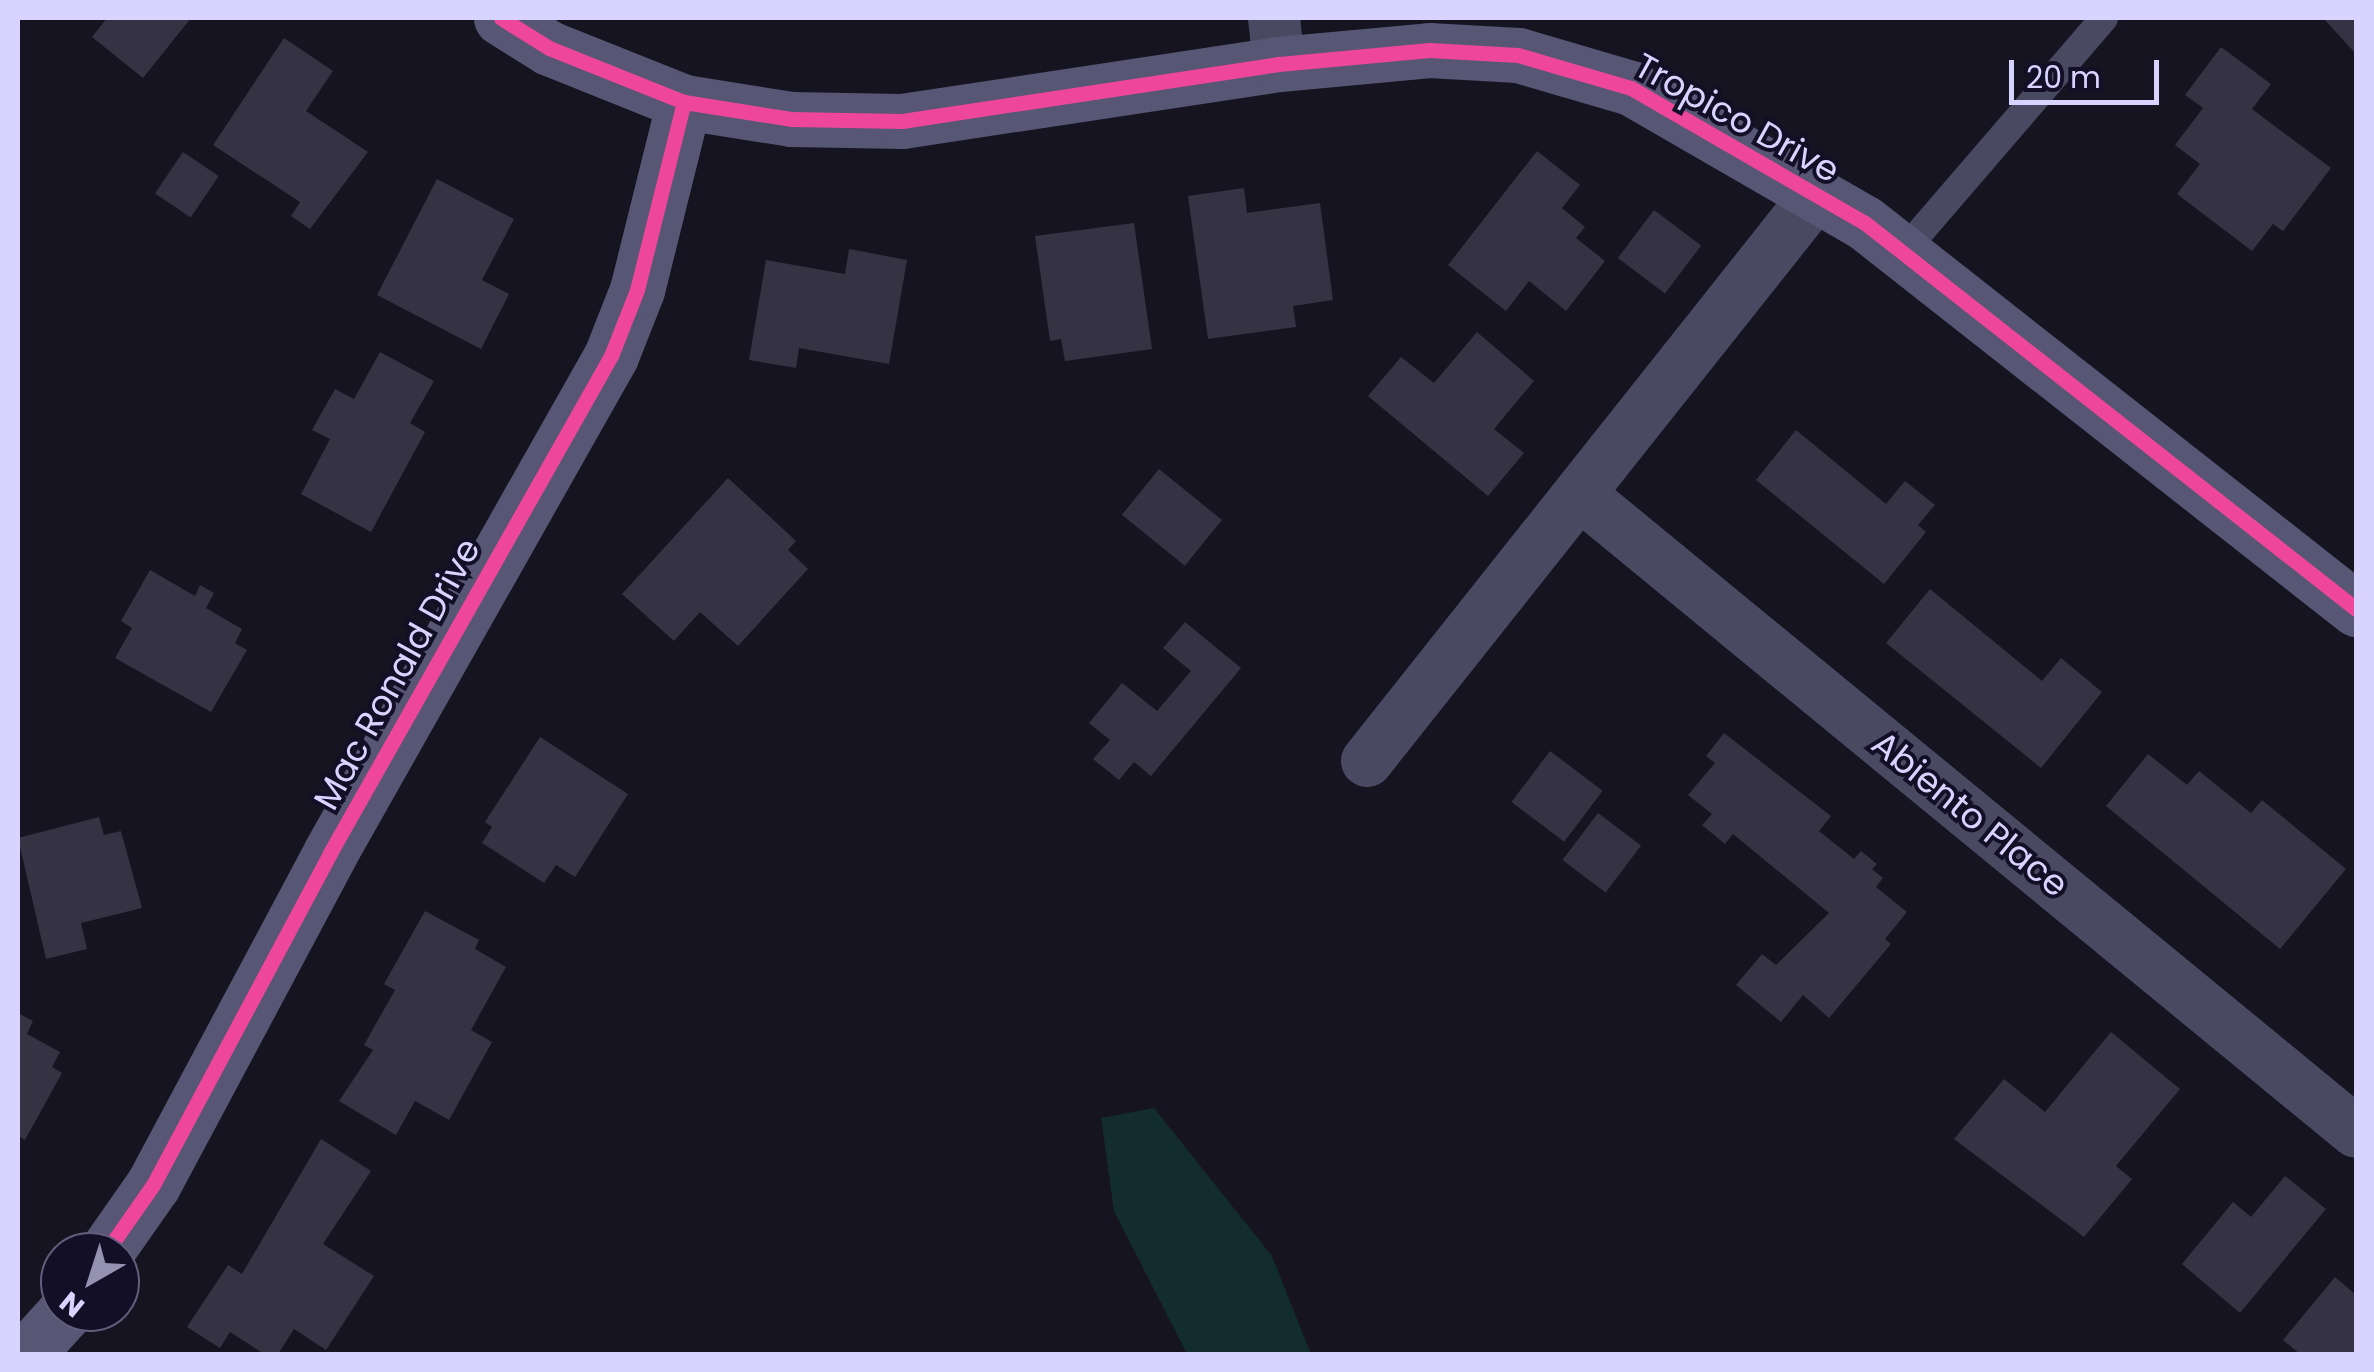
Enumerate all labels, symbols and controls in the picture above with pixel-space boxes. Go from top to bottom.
scale bar [2014,40,2164,102]
street label: Tropico Drive [1627,45,1847,191]
text: 20 m [2026,56,2101,99]
street label: Mac Ronald Drive [305,531,489,817]
street label: Abiento Place [1864,722,2076,906]
north arrow [40,1232,140,1332]
text: N [52,1282,93,1326]

